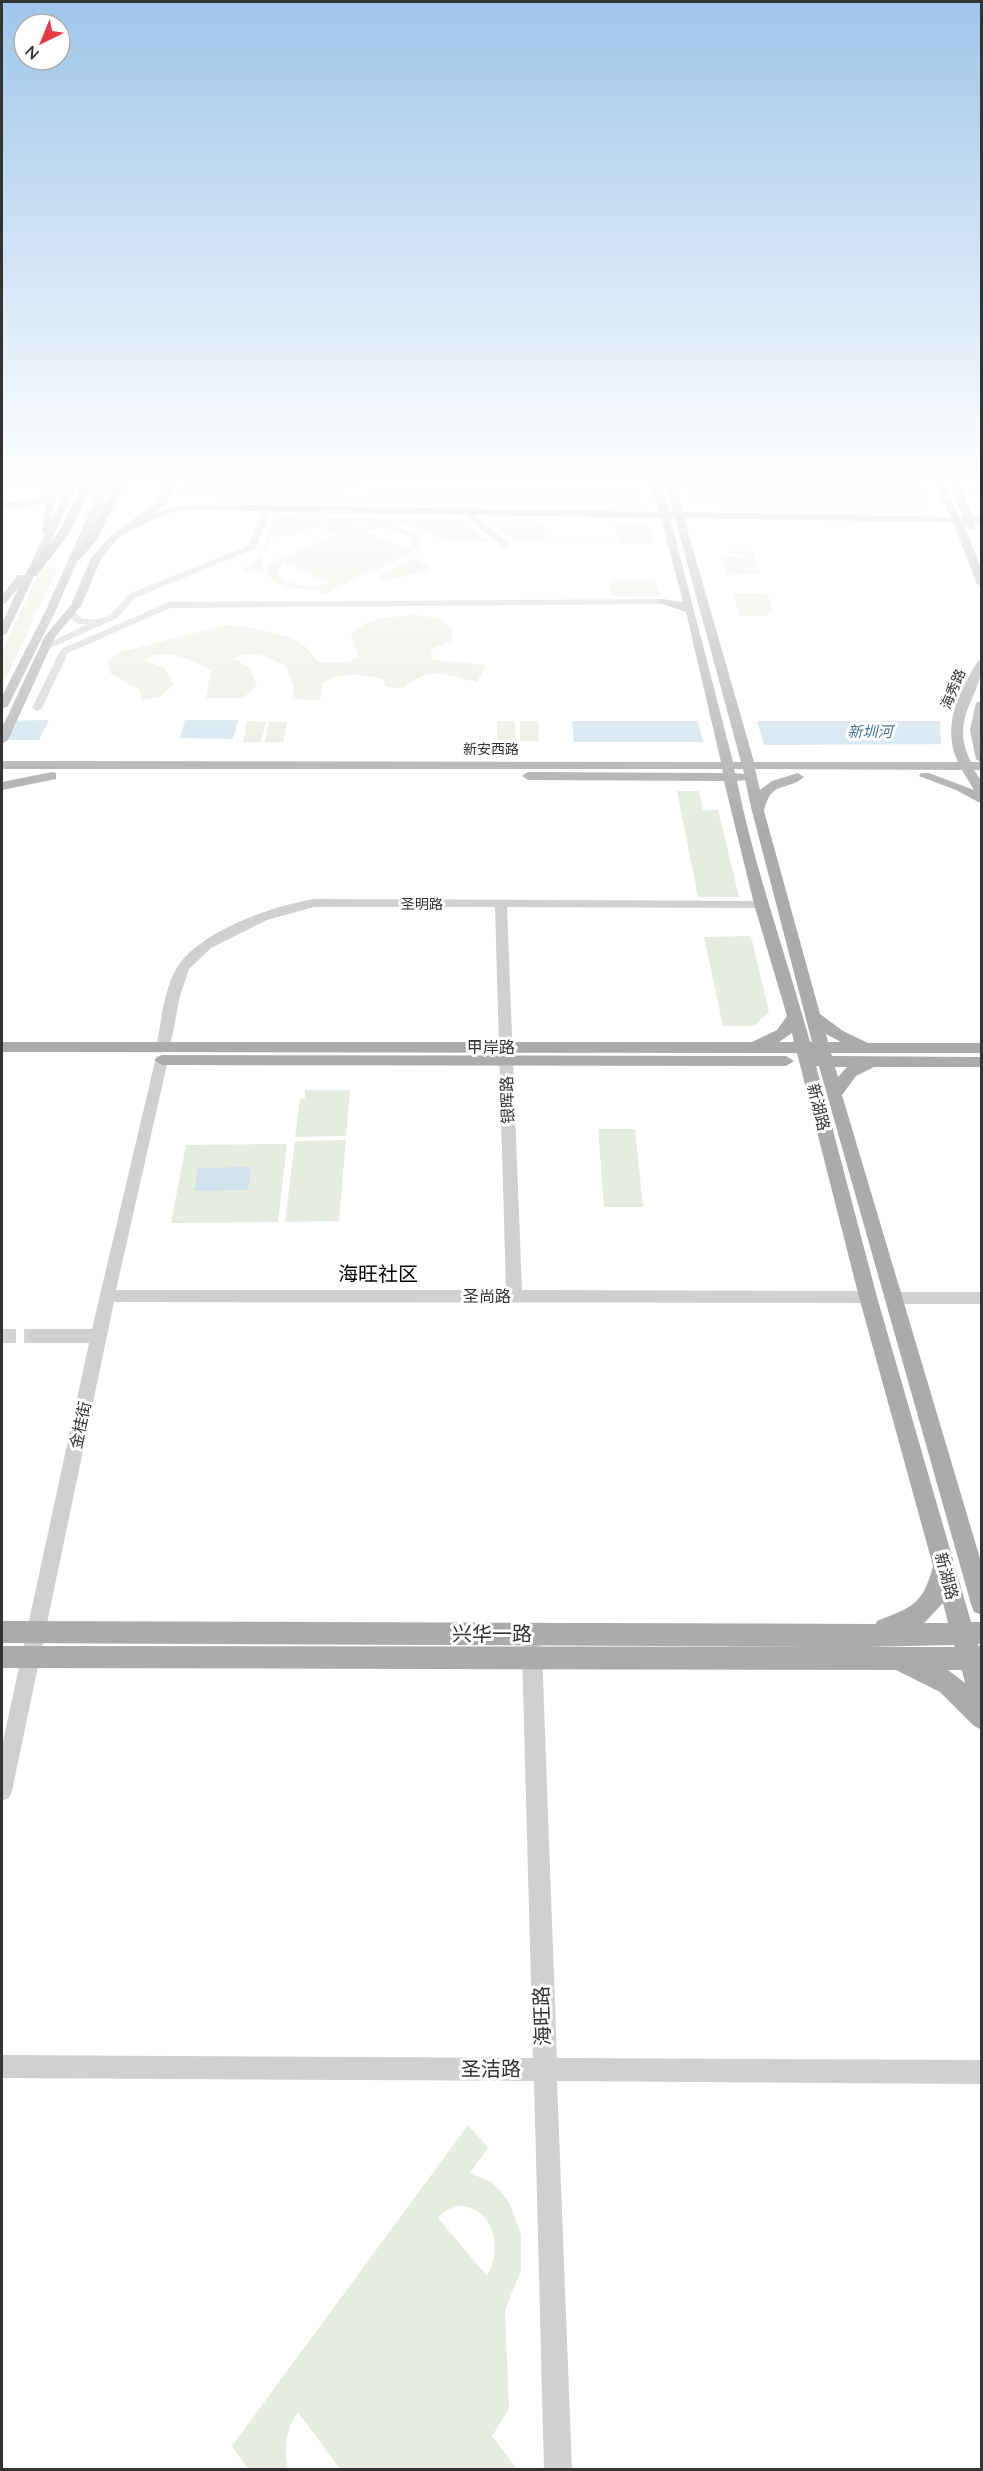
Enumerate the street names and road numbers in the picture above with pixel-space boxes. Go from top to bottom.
street label: 海秀路 [937,666,969,712]
street label: 新安西路 [463,740,519,758]
street label: 圣明路 [401,895,443,913]
street label: 甲岸路 [467,1037,515,1057]
street label: 银晖路 [496,1076,518,1124]
street label: 新湖路 [803,1081,835,1133]
street label: 圣尚路 [463,1286,511,1306]
street label: 金桂街 [65,1399,95,1451]
street label: 新湖路 [931,1550,963,1602]
street label: 兴华一路 [452,1621,532,1646]
street label: 海旺路 [528,1986,555,2046]
street label: 圣洁路 [461,2056,521,2081]

